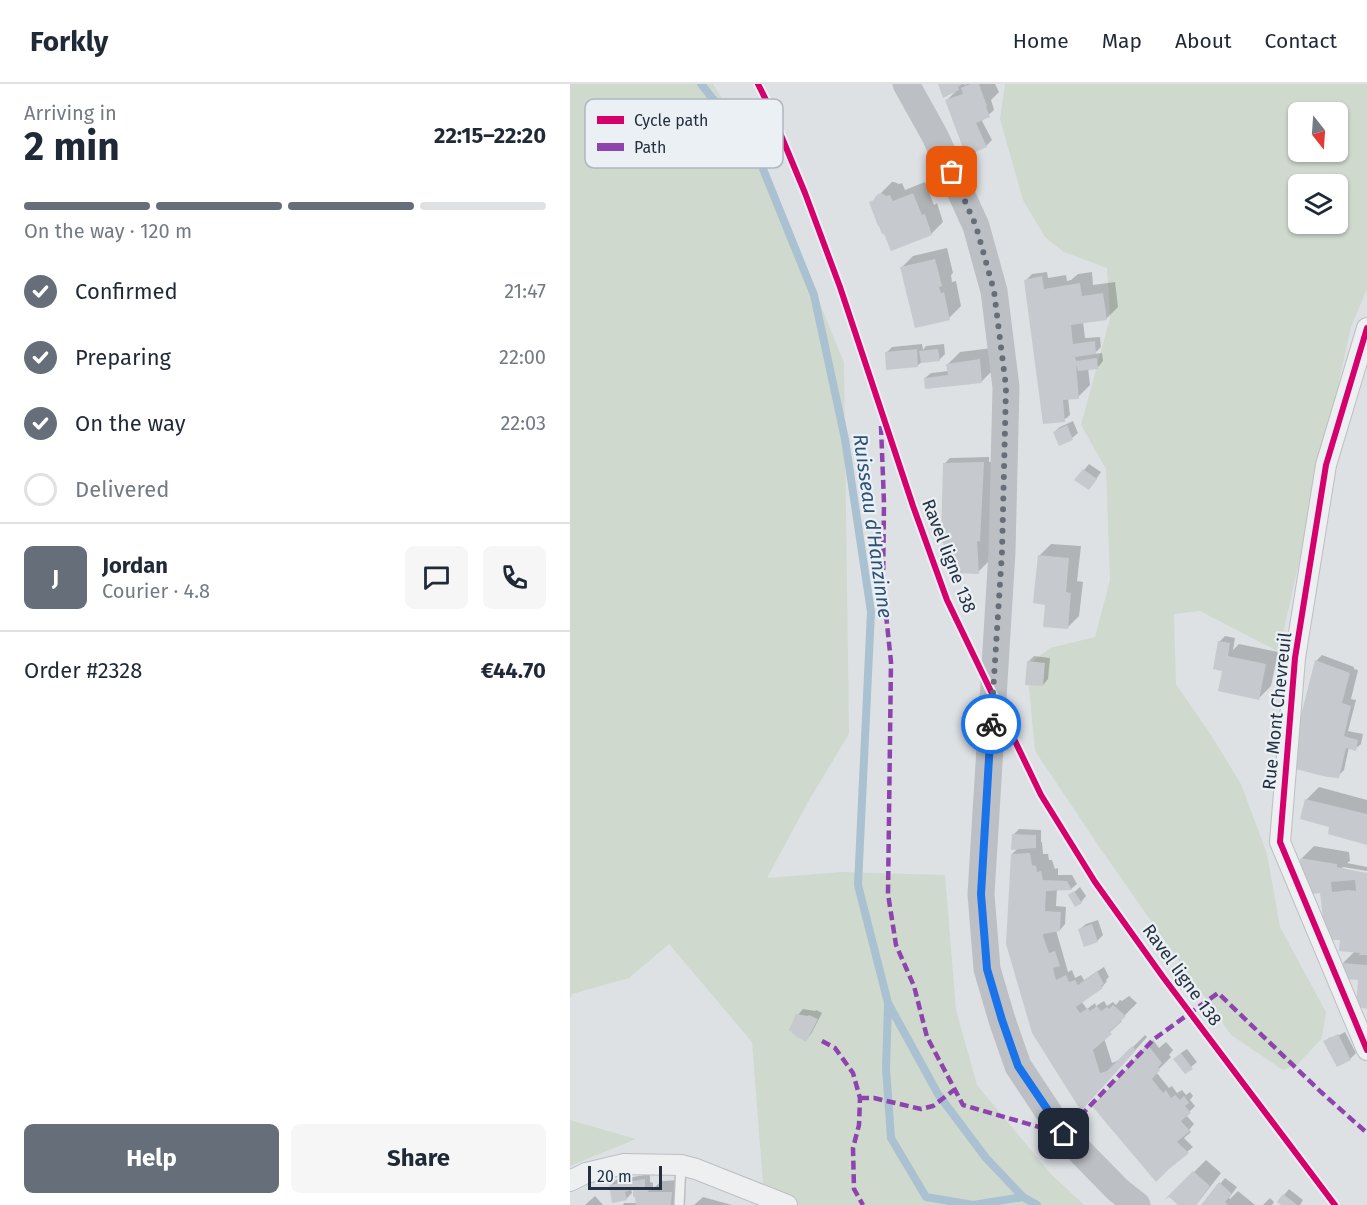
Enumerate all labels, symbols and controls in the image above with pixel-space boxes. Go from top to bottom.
text: Forkly [30,25,108,58]
text: Home [1013,28,1069,54]
text: Map [1102,28,1142,54]
text: About [1175,28,1232,54]
text: Contact [1265,28,1337,54]
legend [585,99,783,168]
text: Arriving in [24,101,117,125]
north arrow [1288,102,1348,162]
map controls [1288,102,1348,234]
text: Cycle path [634,111,708,130]
text: 22:15–22:20 [434,122,546,149]
text: 2 min [24,124,120,170]
text: Path [634,138,666,157]
pin [926,146,977,197]
icon: bag [935,155,968,188]
button: layers [1288,174,1348,234]
text: On the way · 120 m [24,219,192,243]
icon: check [24,275,57,308]
text: Confirmed [75,278,178,305]
text: 21:47 [504,279,546,303]
icon: check [24,341,57,374]
text: Preparing [75,344,171,371]
text: 22:00 [499,345,546,369]
icon: check [24,407,57,440]
text: On the way [75,410,186,437]
text: 22:03 [500,411,546,435]
water label: Ruisseau d'Hanzinne [848,432,898,620]
text: Delivered [75,476,170,503]
street label: Ravel ligne 138 [917,496,981,616]
button: chat [405,546,468,609]
button: phone [483,546,546,609]
text: Jordan [102,552,168,579]
text: J [52,564,59,591]
text: Courier · 4.8 [102,579,210,603]
street label: Rue Mont Chevreuil [1258,631,1296,791]
text: Order #2328 [24,657,142,684]
text: €44.70 [481,657,546,684]
courier [961,694,1021,754]
icon: bike [975,708,1008,741]
street label: Ravel ligne 138 [1138,920,1226,1030]
pin [1038,1108,1089,1159]
icon: home [1047,1117,1080,1150]
button: Help [24,1124,279,1193]
button: Share [291,1124,546,1193]
scale bar [588,1163,662,1190]
text: 20 m [597,1167,632,1186]

